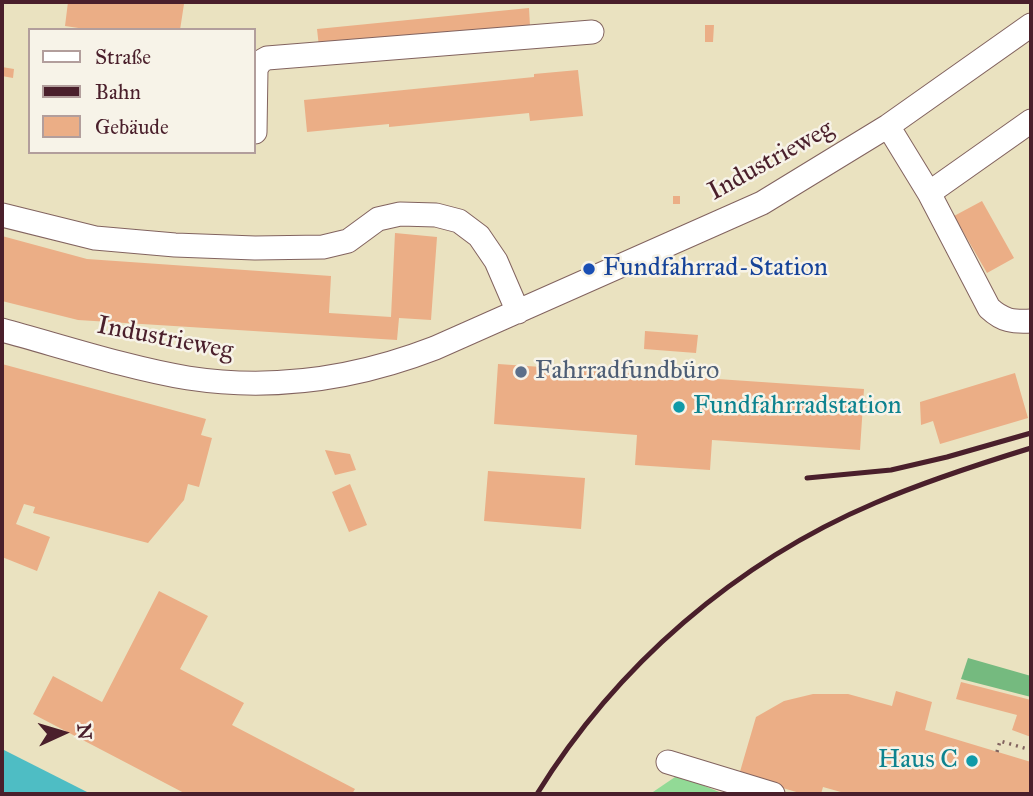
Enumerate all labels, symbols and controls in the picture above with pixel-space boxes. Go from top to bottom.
legend [28,28,256,154]
text: Straße [95,44,151,70]
text: Bahn [95,79,141,105]
text: Gebäude [95,114,169,140]
street label: Industrieweg [703,114,839,208]
place label: Fundfahrrad-Station [603,253,828,285]
marker: Fundfahrrad-Station [581,261,597,277]
street label: Industrieweg [94,311,236,367]
place label: Fahrradfundbüro [535,356,719,388]
marker: Fahrradfundbüro [513,364,529,380]
place label: Fundfahrradstation [693,391,902,423]
marker: Fundfahrradstation [671,399,687,415]
north arrow [28,698,98,768]
text: N [72,723,96,740]
place label: Haus C [878,745,958,777]
marker: Haus C [964,753,980,769]

